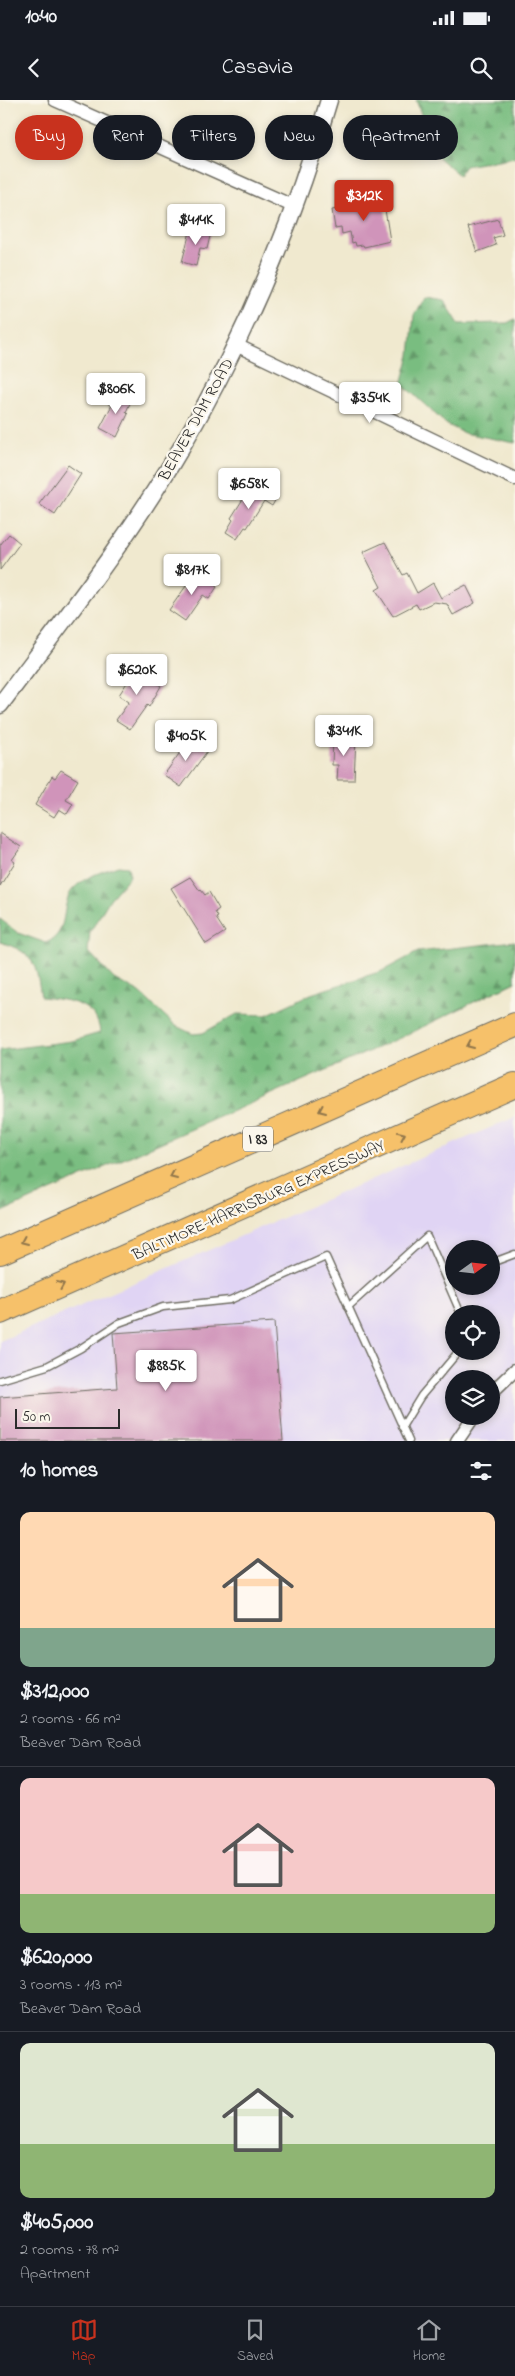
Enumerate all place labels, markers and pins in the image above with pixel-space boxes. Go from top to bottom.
pin: $312K [329,180,399,222]
pin: $414K [161,204,231,246]
pin: $806K [81,372,151,415]
pin: $354K [335,382,405,424]
pin: $658K [214,468,284,510]
pin: $817K [157,554,227,596]
pin: $620K [102,654,172,696]
pin: $341K [309,714,379,757]
pin: $405K [151,720,221,762]
pin: $885K [131,1350,201,1392]

